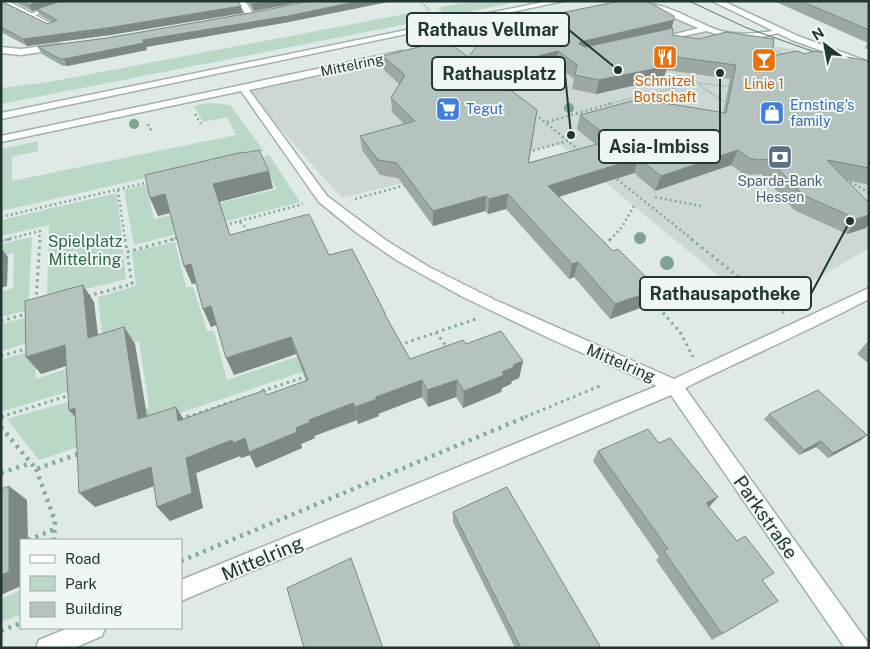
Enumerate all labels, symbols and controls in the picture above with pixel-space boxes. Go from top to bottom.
callout: Rathaus Vellmar [407,13,569,46]
text: Rathaus Vellmar [417,19,559,40]
north arrow [800,20,850,70]
text: N [809,24,827,44]
restaurant icon: Schnitzel Botschaft [652,44,678,70]
bar icon: Linie 1 [751,47,777,73]
street label: Mittelring [319,50,385,79]
callout: Rathausplatz [432,57,565,90]
text: Rathausplatz [442,63,556,84]
place label: Schnitzel Botschaft [633,73,697,105]
place label: Linie 1 [744,76,784,92]
supermarket icon: Tegut [435,96,461,122]
place label: Ernsting's family [790,97,854,129]
shop icon: Ernsting's family [759,100,785,126]
place label: Tegut [466,101,503,117]
callout: Asia-Imbiss [599,130,720,163]
text: Asia-Imbiss [609,136,709,157]
bank icon: Sparda-Bank Hessen [767,144,793,170]
place label: Sparda-Bank Hessen [737,173,823,205]
park label: Spielplatz Mittelring [48,232,123,269]
callout: Rathausapotheke [640,277,811,310]
text: Rathausapotheke [650,283,800,304]
street label: Mittelring [584,340,658,386]
street label: Parkstraße [729,471,803,563]
street label: Mittelring [218,531,306,585]
legend [20,539,182,629]
text: Road [65,550,101,567]
text: Park [65,575,97,592]
text: Building [65,600,123,617]

